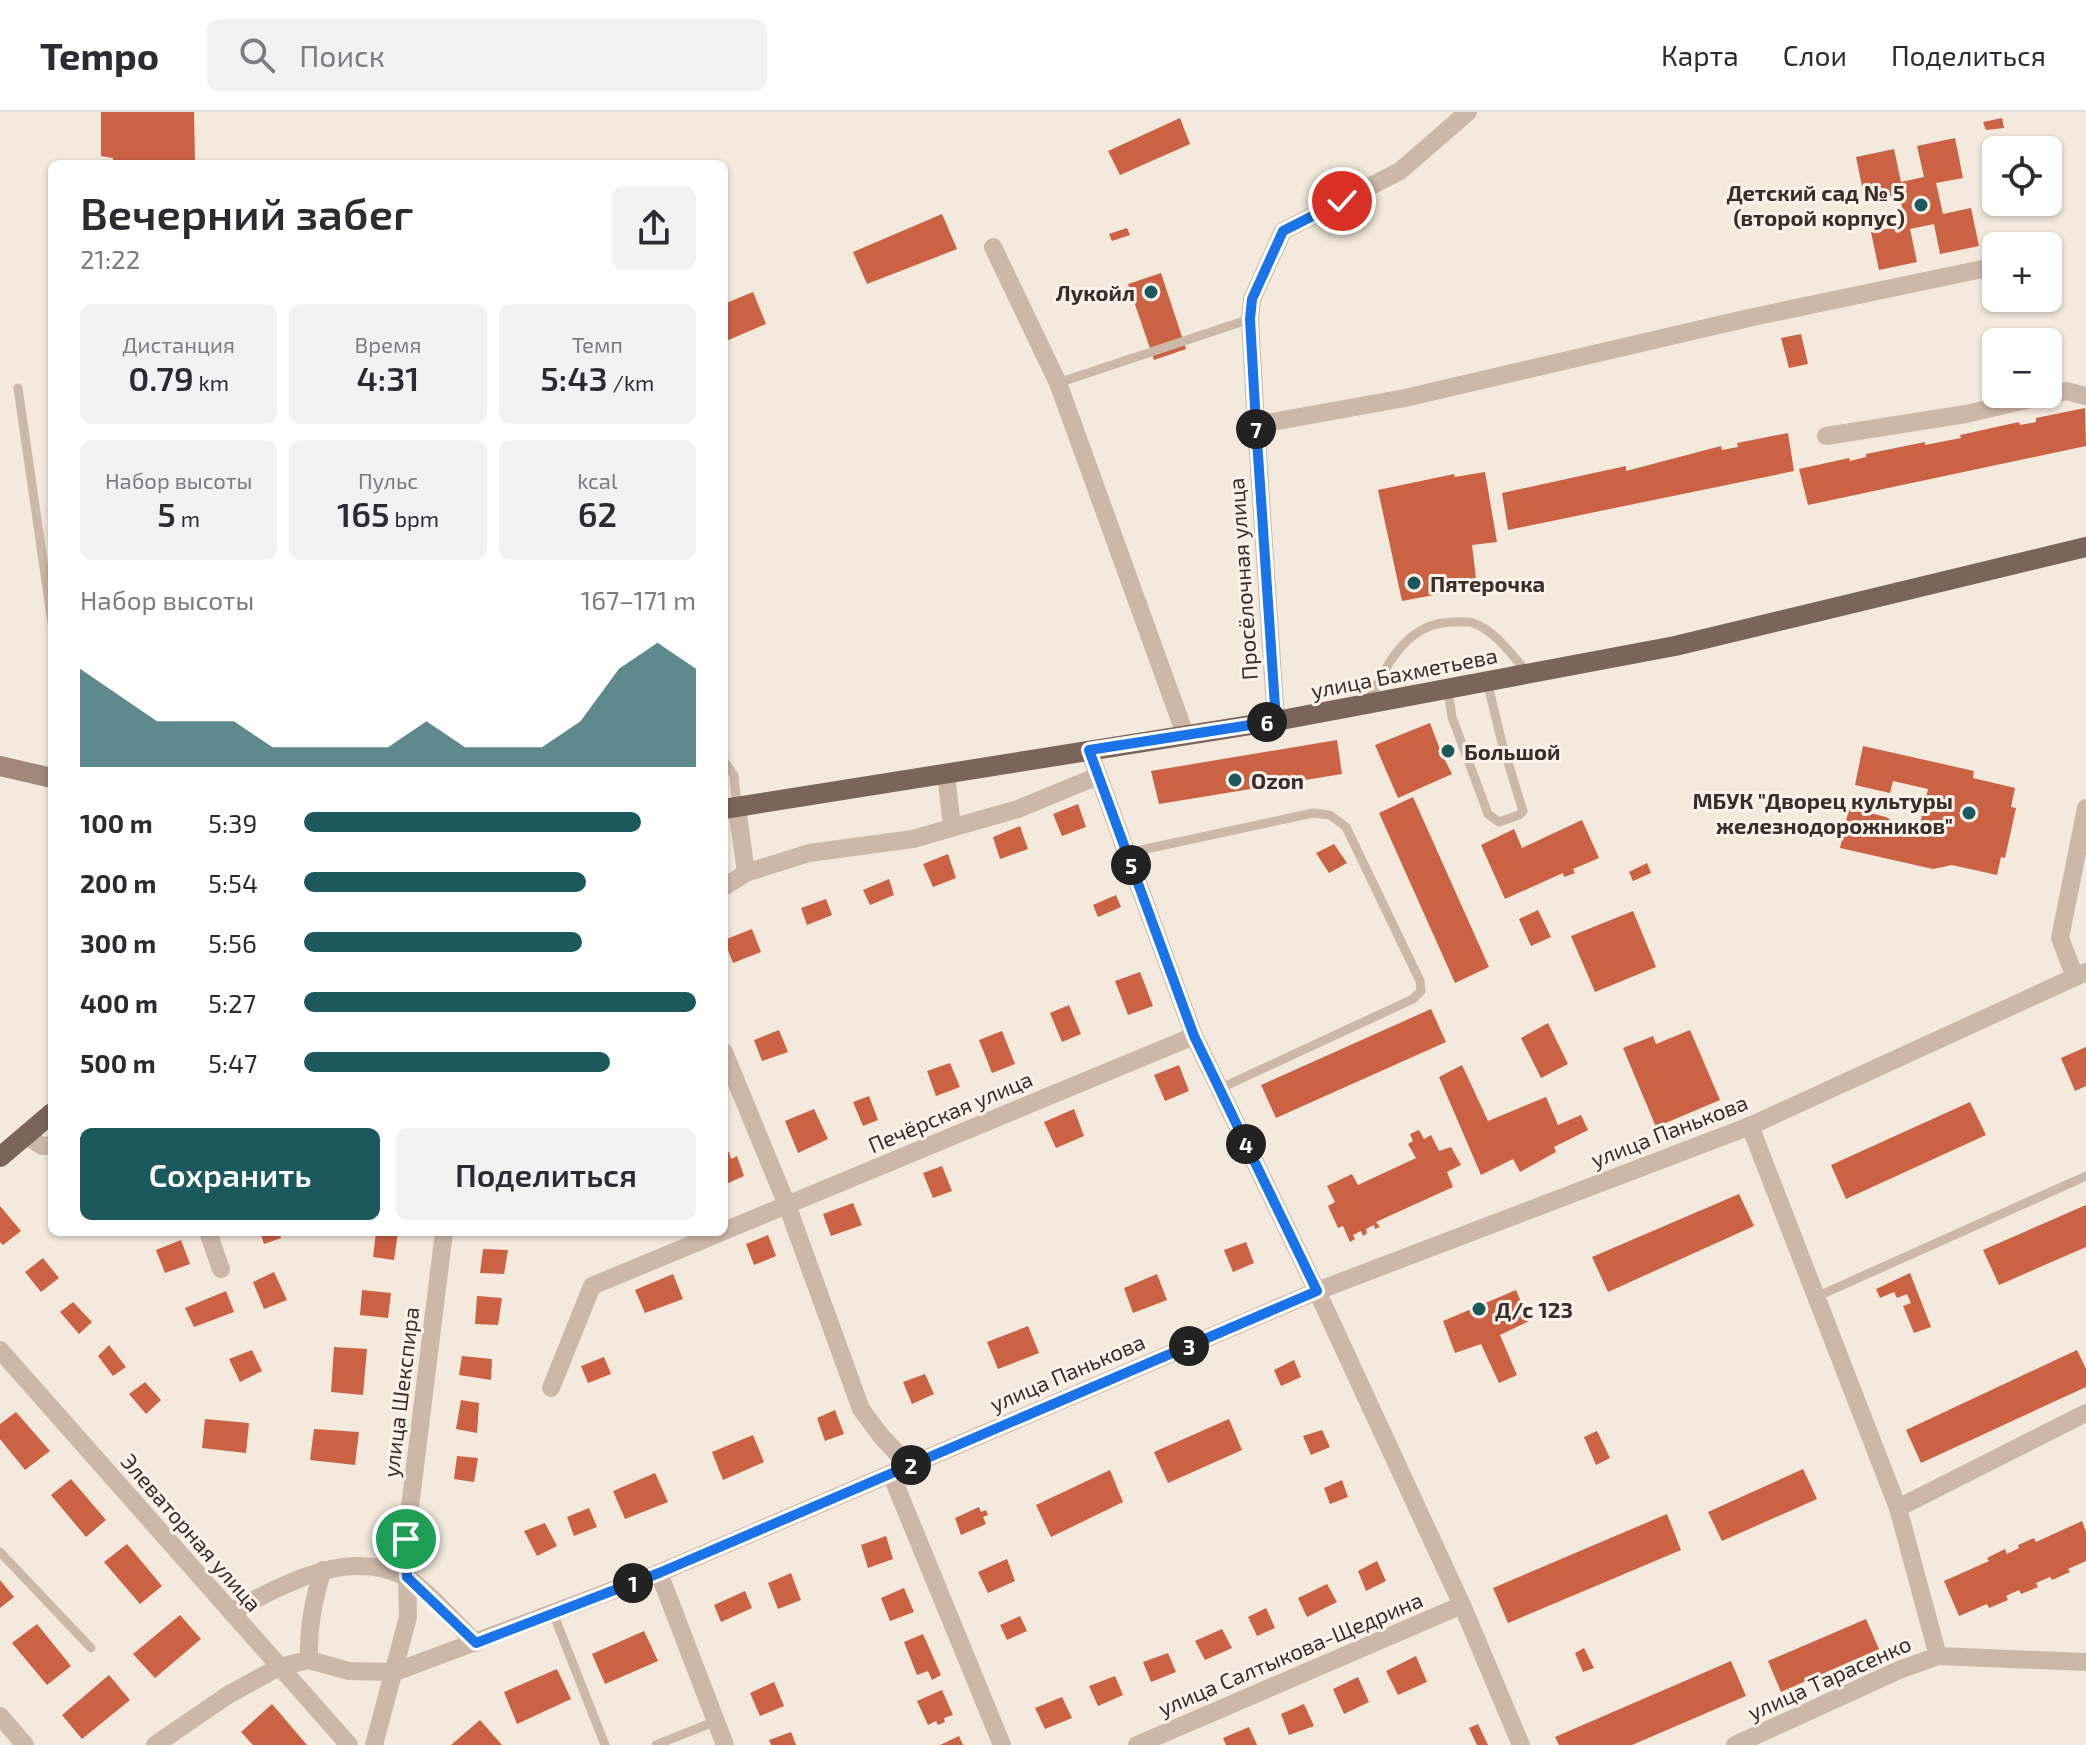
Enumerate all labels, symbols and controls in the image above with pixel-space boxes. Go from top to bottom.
search box [207,19,767,91]
text: Tempo [40,32,159,78]
icon: search [235,33,279,77]
text: Поиск [299,37,385,73]
text: Карта [1661,38,1739,72]
text: Слои [1783,38,1847,72]
text: Поделиться [1891,38,2046,72]
map controls [1982,136,2062,408]
button: locate [1982,136,2062,216]
pin [1308,167,1376,235]
icon: check [1320,179,1364,223]
place label: Детский сад № 5 (второй корпус) [1726,179,1905,230]
text: Вечерний забег [80,186,413,239]
button: share [612,186,696,270]
marker: Детский сад № 5 (второй корпус) [1912,196,1930,214]
button: + [1982,232,2062,312]
text: 21:22 [80,243,140,274]
place label: Лукойл [1056,279,1135,305]
marker: Лукойл [1142,283,1160,301]
button: − [1982,328,2062,408]
text: Дистанция [122,331,235,357]
text: Время [355,331,421,357]
text: Темп [572,331,623,357]
text: 0.79 [128,357,194,398]
text: 4:31 [356,357,420,398]
text: 5:43 [540,357,608,398]
text: km [194,369,229,395]
text: /km [608,369,654,395]
pin: 7 [1236,409,1276,449]
text: 7 [1250,416,1262,442]
text: Набор высоты [105,467,252,493]
text: Пульс [358,467,418,493]
text: kcal [577,467,617,493]
street label: Просёлочная улица [1222,477,1263,681]
text: 5 [157,493,176,534]
text: 165 [337,493,390,534]
text: 62 [578,493,617,534]
text: m [176,505,200,531]
text: bpm [390,505,439,531]
place label: Пятерочка [1430,570,1545,596]
marker: Пятерочка [1405,574,1423,592]
text: Набор высоты [80,584,254,615]
text: 167–171 m [581,584,696,615]
street label: улица Бахметьева [1308,641,1500,704]
pin: 6 [1247,702,1287,742]
text: 6 [1261,709,1273,735]
place label: Большой [1464,738,1560,764]
marker: Большой [1439,742,1457,760]
place label: Ozon [1251,767,1304,793]
marker: Ozon [1226,771,1244,789]
place label: МБУК "Дворец культуры железнодорожников" [1692,787,1953,838]
marker: МБУК "Дворец культуры железнодорожников" [1960,804,1978,822]
text: 100 m [80,807,153,838]
text: 5:39 [208,807,257,838]
pin: 5 [1111,845,1151,885]
text: 5 [1125,852,1137,878]
text: 200 m [80,867,156,898]
text: 5:54 [208,867,258,898]
text: 300 m [80,927,156,958]
text: 5:56 [208,927,257,958]
text: 400 m [80,987,158,1018]
text: 5:27 [208,987,256,1018]
text: 500 m [80,1047,156,1078]
text: 5:47 [208,1047,257,1078]
street label: Печёрская улица [864,1065,1037,1158]
street label: улица Панькова [1587,1088,1751,1173]
pin: 4 [1226,1124,1266,1164]
button: Сохранить [80,1128,380,1220]
button: Поделиться [396,1128,696,1220]
text: 4 [1239,1131,1253,1157]
place label: Д/с 123 [1495,1296,1573,1322]
marker: Д/с 123 [1470,1300,1488,1318]
street label: улица Шекспира [377,1305,424,1479]
pin: 3 [1169,1326,1209,1366]
street label: улица Панькова [986,1328,1149,1417]
text: 3 [1183,1333,1195,1359]
pin: 2 [891,1445,931,1485]
street label: Элеваторная улица [116,1448,268,1617]
text: 2 [905,1452,917,1478]
pin [372,1505,440,1573]
icon: arrive [384,1517,428,1561]
pin: 1 [613,1563,653,1603]
text: 1 [628,1570,638,1596]
street label: улица Салтыкова-Щедрина [1154,1585,1427,1722]
street label: улица Тарасенко [1743,1629,1915,1726]

